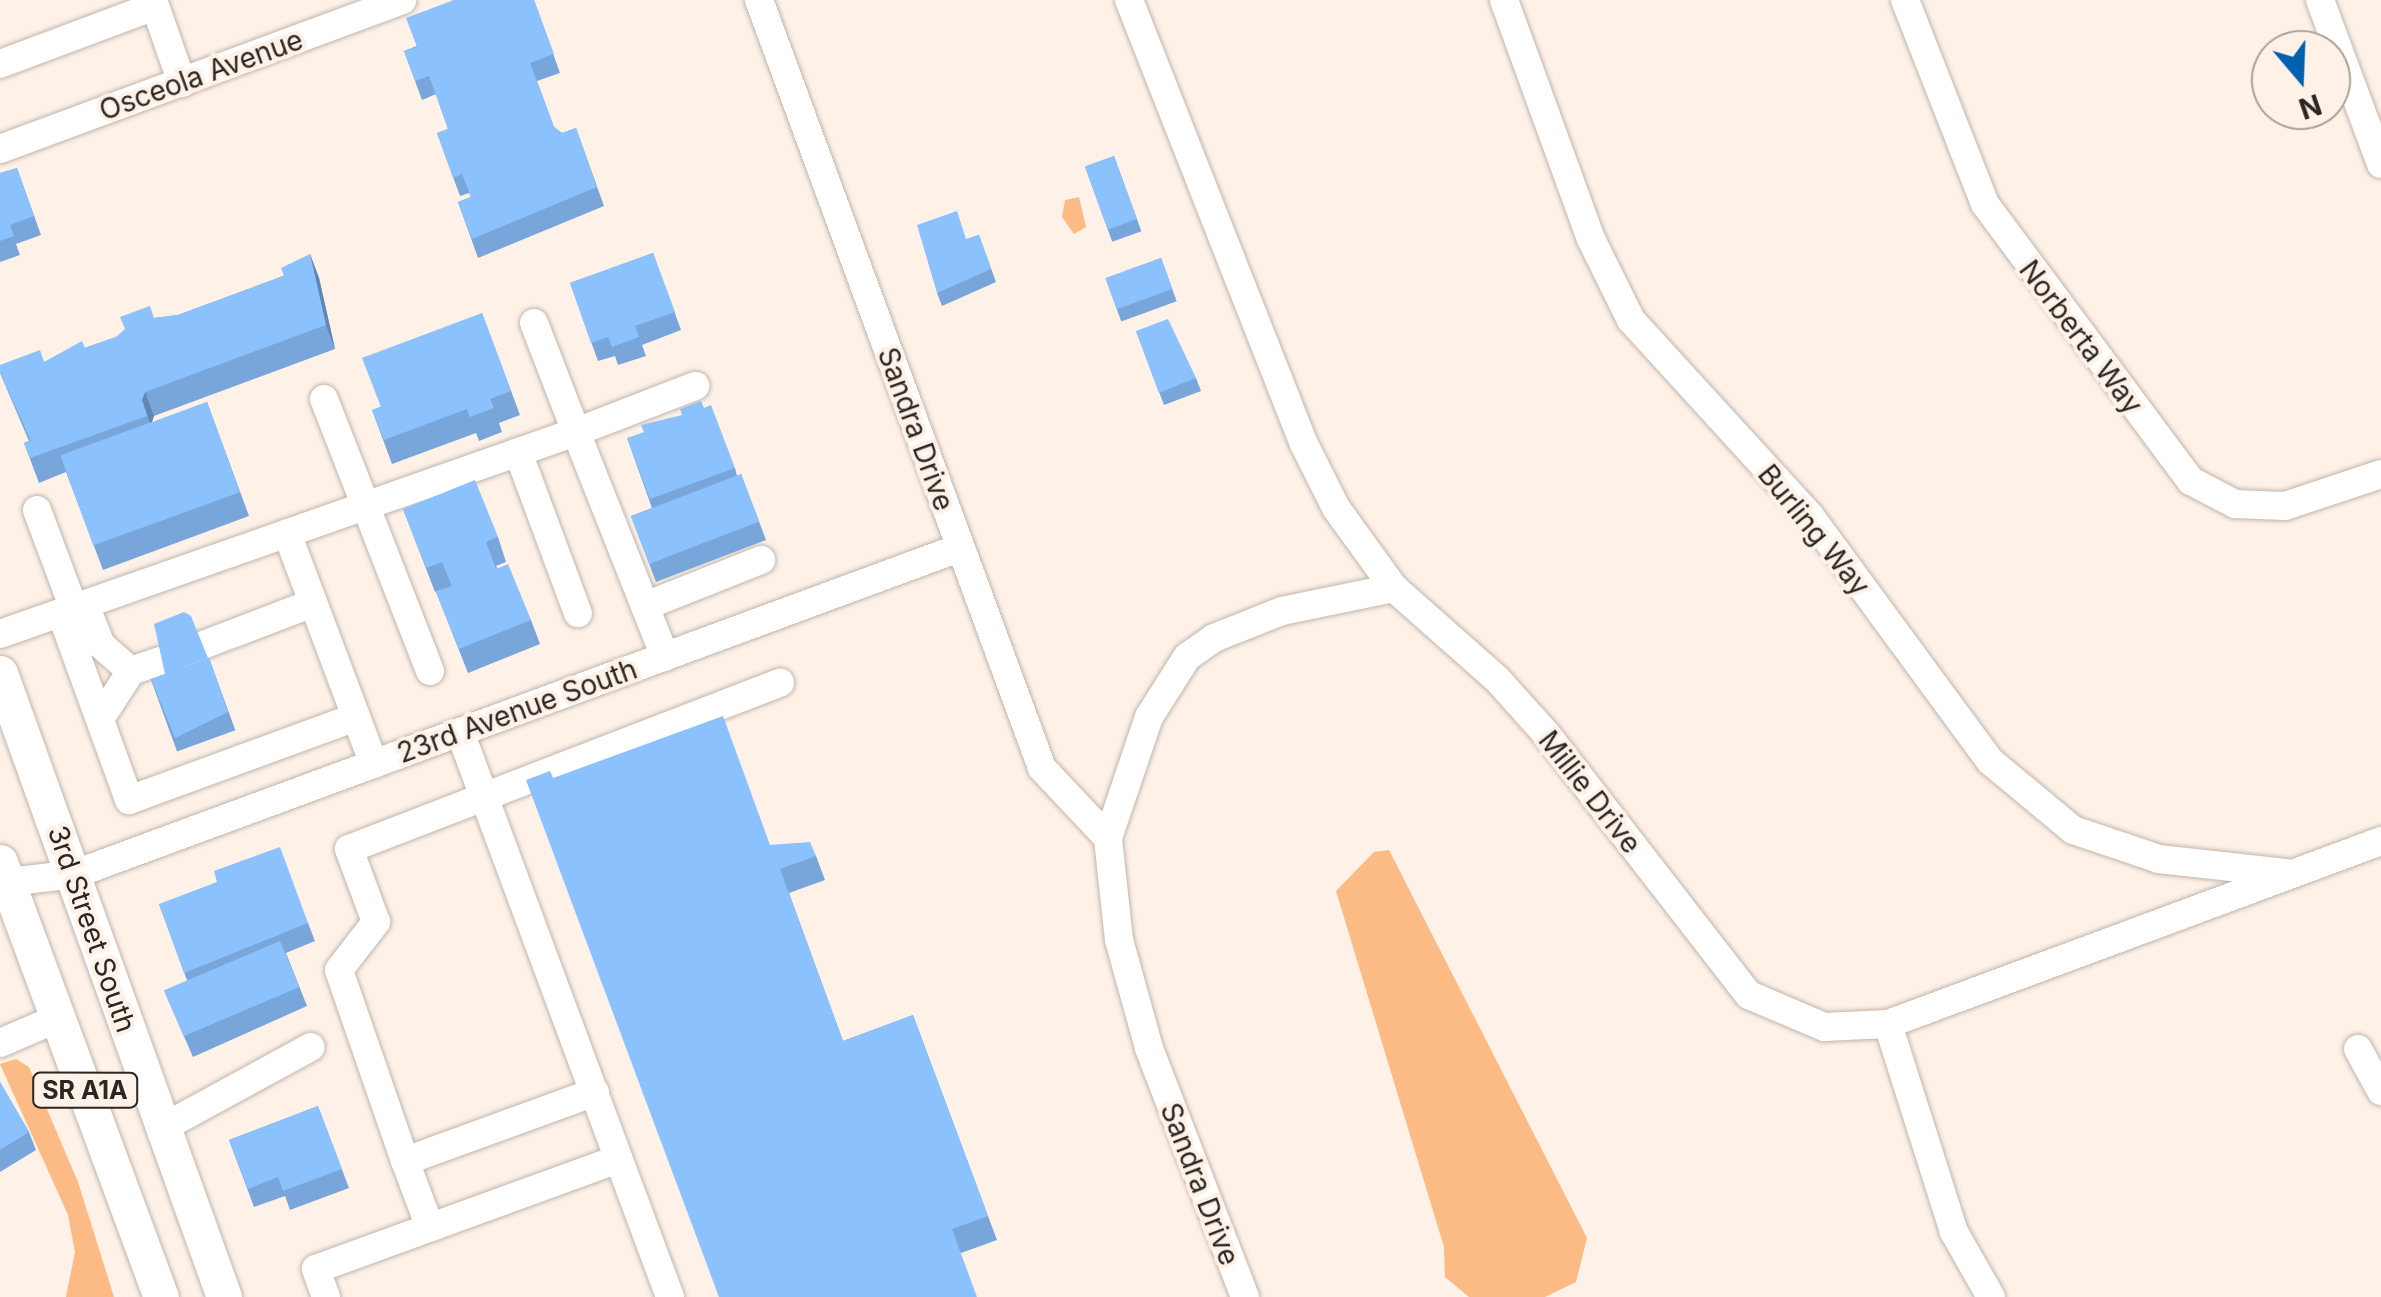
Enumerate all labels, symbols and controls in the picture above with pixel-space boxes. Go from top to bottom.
street label: Osceola Avenue [95,23,307,127]
north arrow [2251,30,2351,130]
text: N [2294,87,2326,126]
street label: Norberta Way [2012,254,2150,420]
street label: Sandra Drive [871,343,961,515]
street label: Burling Way [1751,458,1877,602]
street label: 23rd Avenue South [393,652,641,770]
street label: Millie Drive [1532,724,1648,860]
street label: 3rd Street South [41,821,143,1037]
road number: SR A1A [30,1070,140,1110]
street label: Sandra Drive [1154,1098,1246,1270]

